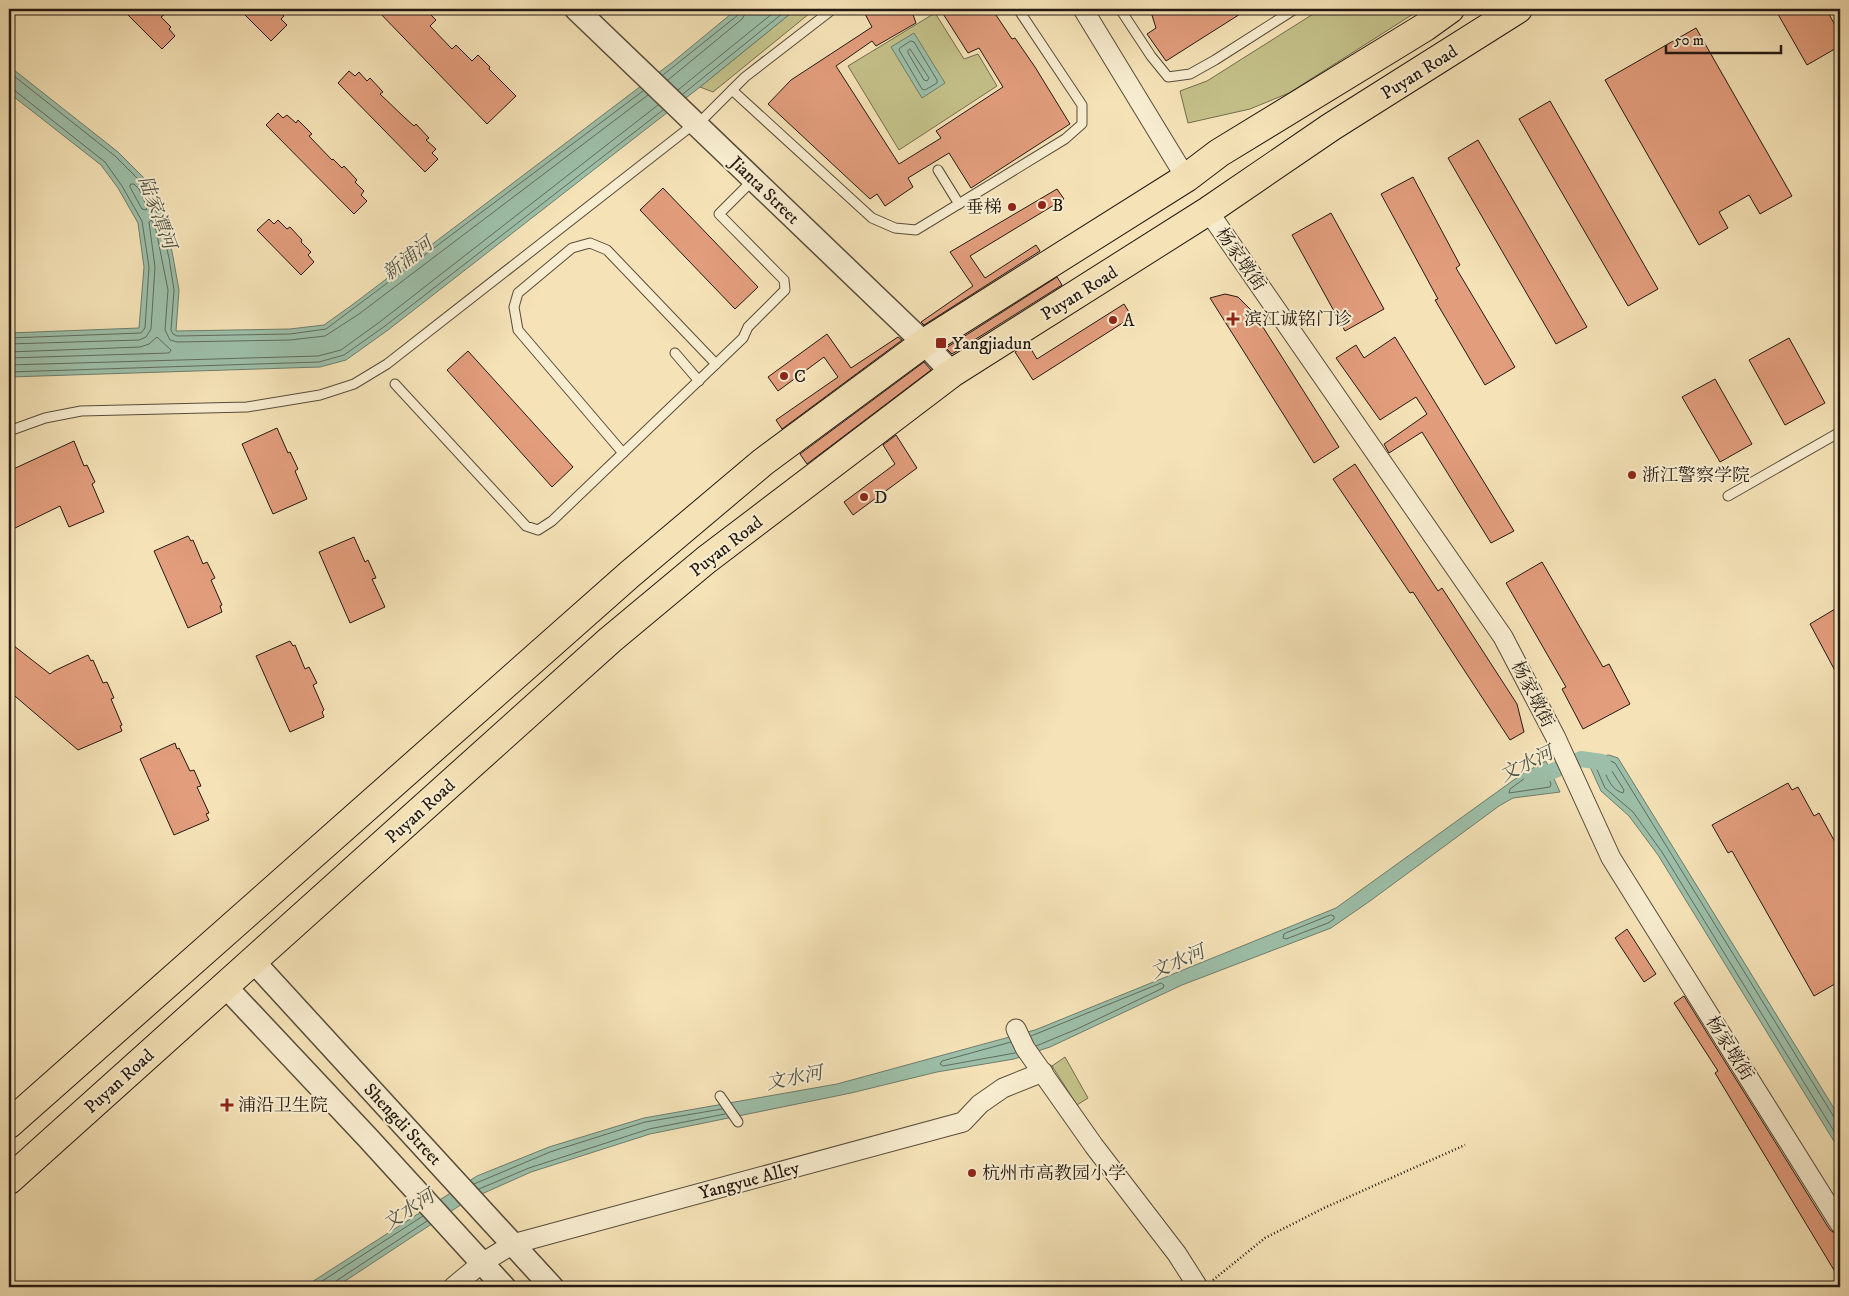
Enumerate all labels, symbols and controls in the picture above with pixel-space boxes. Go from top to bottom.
scale bar [1666,22,1782,54]
text: 50 m [1674,31,1704,50]
street label: Puyan Road [1377,41,1462,105]
street label: Jianta Street [723,151,804,229]
water label: 陆家潭河 [133,173,181,255]
place label: B [1052,195,1063,217]
place label: 垂梯 [966,197,1002,219]
marker: B [1036,199,1048,211]
marker: 垂梯 [1006,201,1018,213]
street label: 杨家墩街 [1211,224,1270,295]
water label: 新浦河 [378,231,440,286]
street label: Puyan Road [1037,262,1122,326]
place label: 滨江诚铭门诊 [1244,309,1352,331]
place label: A [1123,310,1135,332]
marker: 滨江诚铭门诊 [1226,312,1240,326]
marker: A [1107,314,1119,326]
place label: Yangjiadun [952,333,1032,355]
marker: Yangjiadun [934,336,948,350]
place label: C [794,366,806,388]
marker: C [778,370,790,382]
place label: 浙江警察学院 [1642,465,1750,487]
marker: 浙江警察学院 [1626,469,1638,481]
place label: D [874,487,887,509]
marker: D [858,491,870,503]
street label: Puyan Road [686,512,767,582]
street label: 杨家墩街 [1506,657,1558,732]
water label: 文水河 [1496,740,1560,787]
street label: Puyan Road [381,775,460,849]
water label: 文水河 [1147,939,1211,984]
street label: 杨家墩街 [1701,1012,1758,1085]
street label: Puyan Road [80,1045,159,1119]
water label: 文水河 [764,1061,827,1095]
street label: Shengdi Street [359,1079,446,1171]
place label: 浦沿卫生院 [238,1095,328,1117]
marker: 浦沿卫生院 [220,1098,234,1112]
street label: Yangyue Alley [697,1157,802,1205]
place label: 杭州市高教园小学 [982,1163,1126,1185]
marker: 杭州市高教园小学 [966,1167,978,1179]
water label: 文水河 [379,1183,441,1235]

